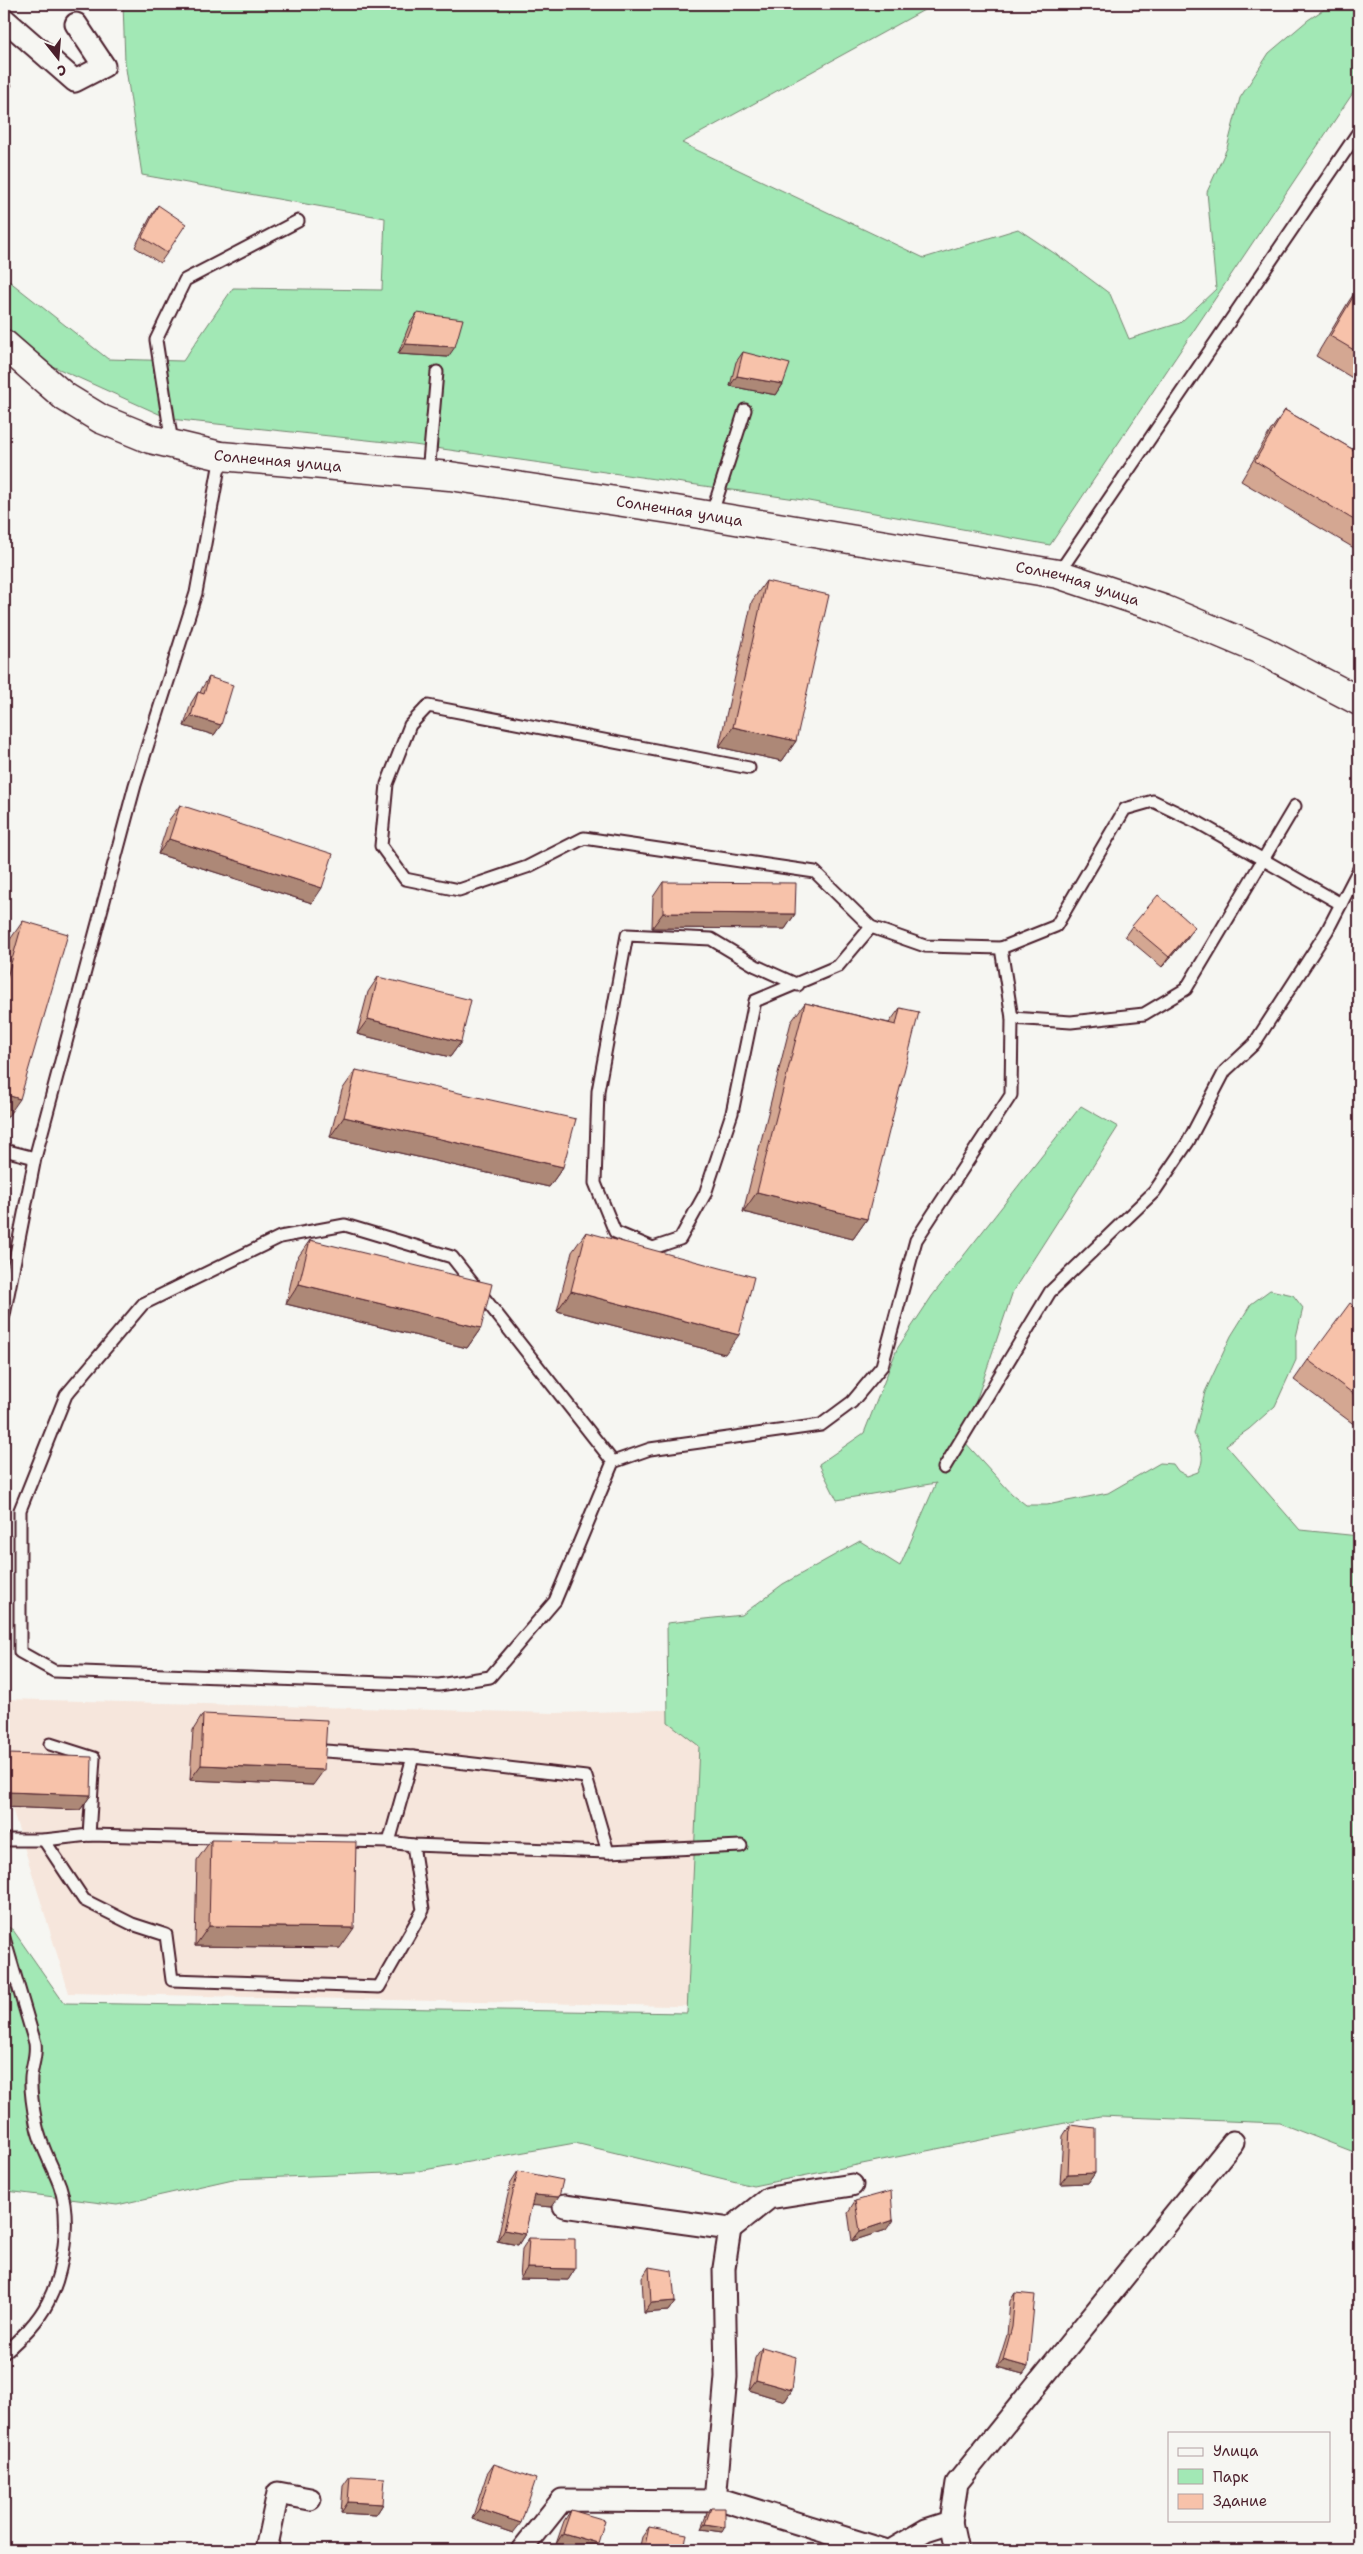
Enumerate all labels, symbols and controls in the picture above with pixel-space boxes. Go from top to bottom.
north arrow [32,32,82,82]
text: С [55,61,69,80]
street label: Солнечная улица [212,445,343,477]
street label: Солнечная улица [615,491,745,531]
street label: Солнечная улица [1014,557,1143,611]
legend [1168,2432,1330,2522]
text: Улица [1213,2441,1259,2461]
text: Парк [1213,2467,1249,2487]
text: Здание [1213,2491,1267,2511]

